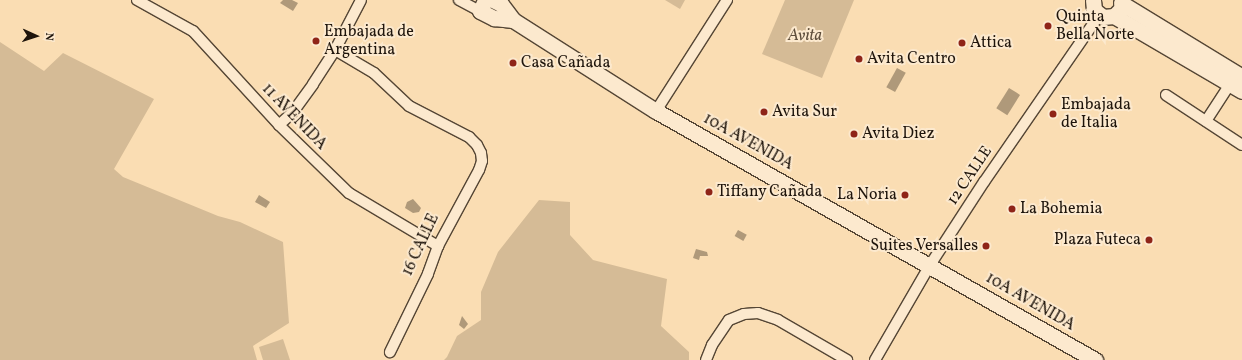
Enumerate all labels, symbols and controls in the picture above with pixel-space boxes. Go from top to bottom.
place label: Quinta Bella Norte [1056,7,1134,45]
north arrow [16,16,56,56]
marker: Quinta Bella Norte [1043,21,1053,31]
place label: Embajada de Argentina [324,22,414,60]
park label: Avita [788,26,822,46]
text: N [41,32,56,41]
place label: Attica [970,33,1012,53]
marker: Embajada de Argentina [311,36,321,46]
marker: Attica [957,38,967,48]
place label: Avita Centro [867,49,956,69]
place label: Casa Cañada [521,53,610,73]
marker: Avita Centro [854,54,864,64]
marker: Casa Cañada [508,58,518,68]
street label: 11 AVENIDA [257,80,331,154]
place label: Embajada de Italia [1061,95,1131,133]
place label: Avita Sur [772,102,837,122]
marker: Avita Sur [759,107,769,117]
street label: 10A AVENIDA [700,109,796,175]
marker: Embajada de Italia [1048,109,1058,119]
place label: Avita Diez [862,124,934,144]
marker: Avita Diez [849,129,859,139]
street label: 12 CALLE [943,143,997,209]
place label: Tiffany Cañada [717,182,823,202]
place label: La Noria [837,185,897,205]
marker: Tiffany Cañada [704,187,714,197]
marker: La Noria [900,190,910,200]
place label: La Bohemia [1020,199,1103,219]
marker: La Bohemia [1007,204,1017,214]
street label: 16 CALLE [398,211,444,279]
place label: Plaza Futeca [1054,230,1141,250]
marker: Plaza Futeca [1144,235,1154,245]
place label: Suites Versalles [870,236,978,256]
marker: Suites Versalles [981,241,991,251]
street label: 10A AVENIDA [982,269,1078,335]

